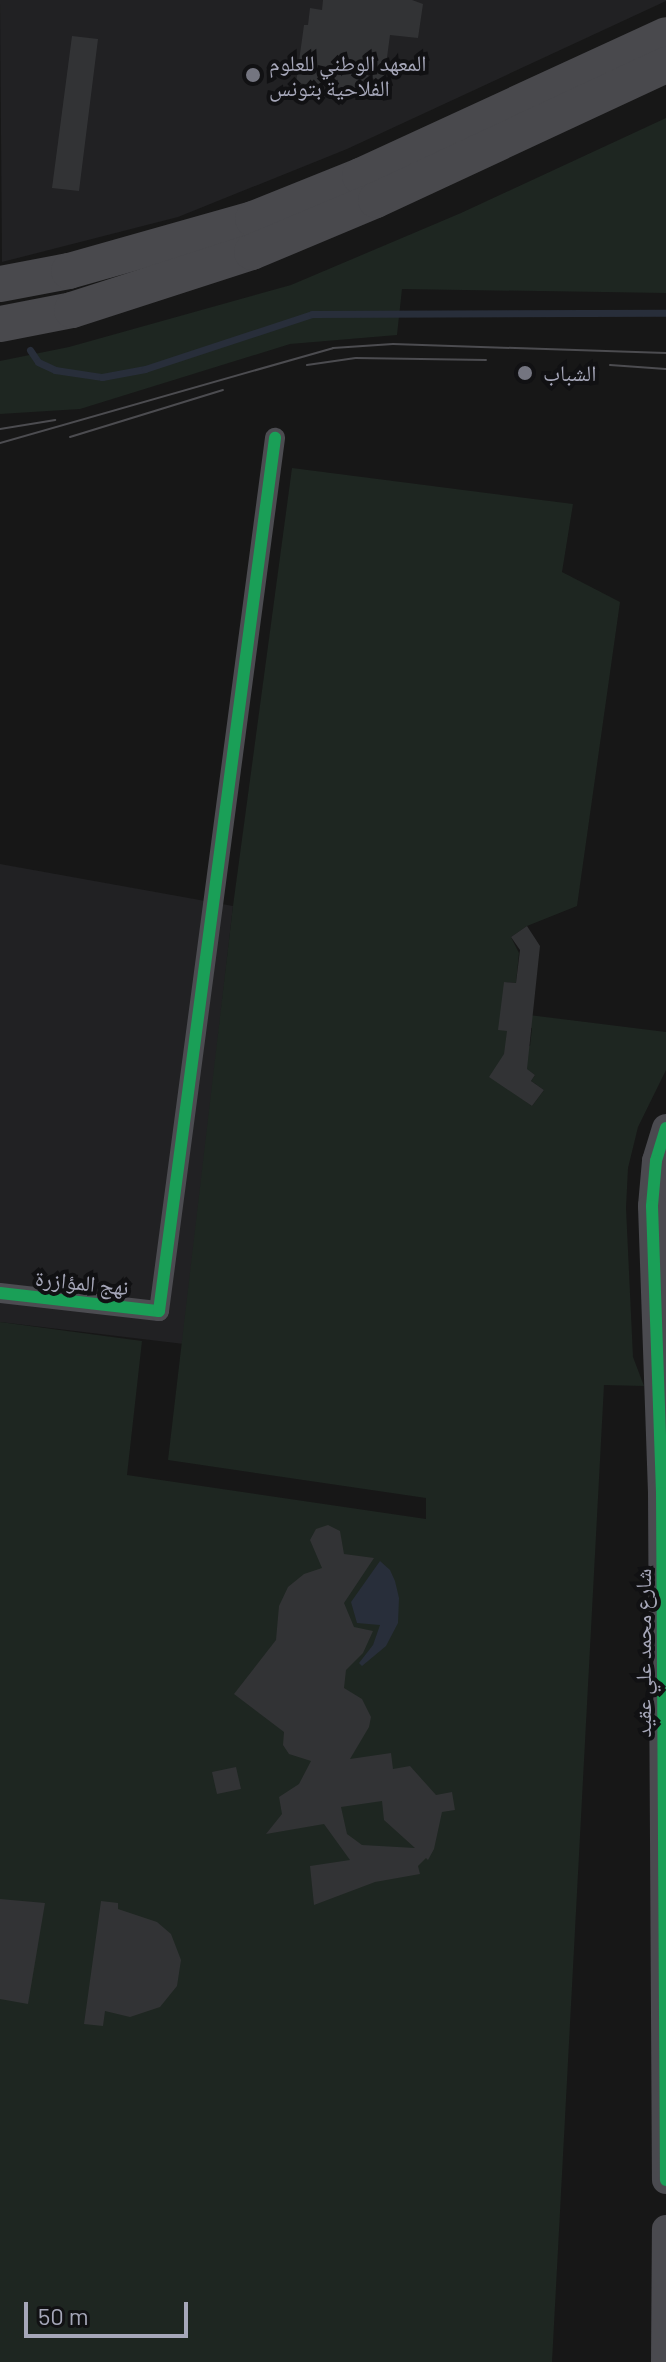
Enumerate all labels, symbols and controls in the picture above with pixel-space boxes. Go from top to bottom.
place label: المعهد الوطني للعلوم الفلاحية بتونس [269,49,427,100]
marker: المعهد الوطني للعلوم الفلاحية بتونس [244,66,262,84]
place label: الشباب [543,360,596,386]
marker: الشباب [514,362,536,384]
street label: نهج المؤازرة [34,1264,130,1300]
street label: شارع محمد علي عقيد [630,1569,656,1737]
scale bar [28,2286,192,2336]
text: 50 m [38,2301,89,2330]

